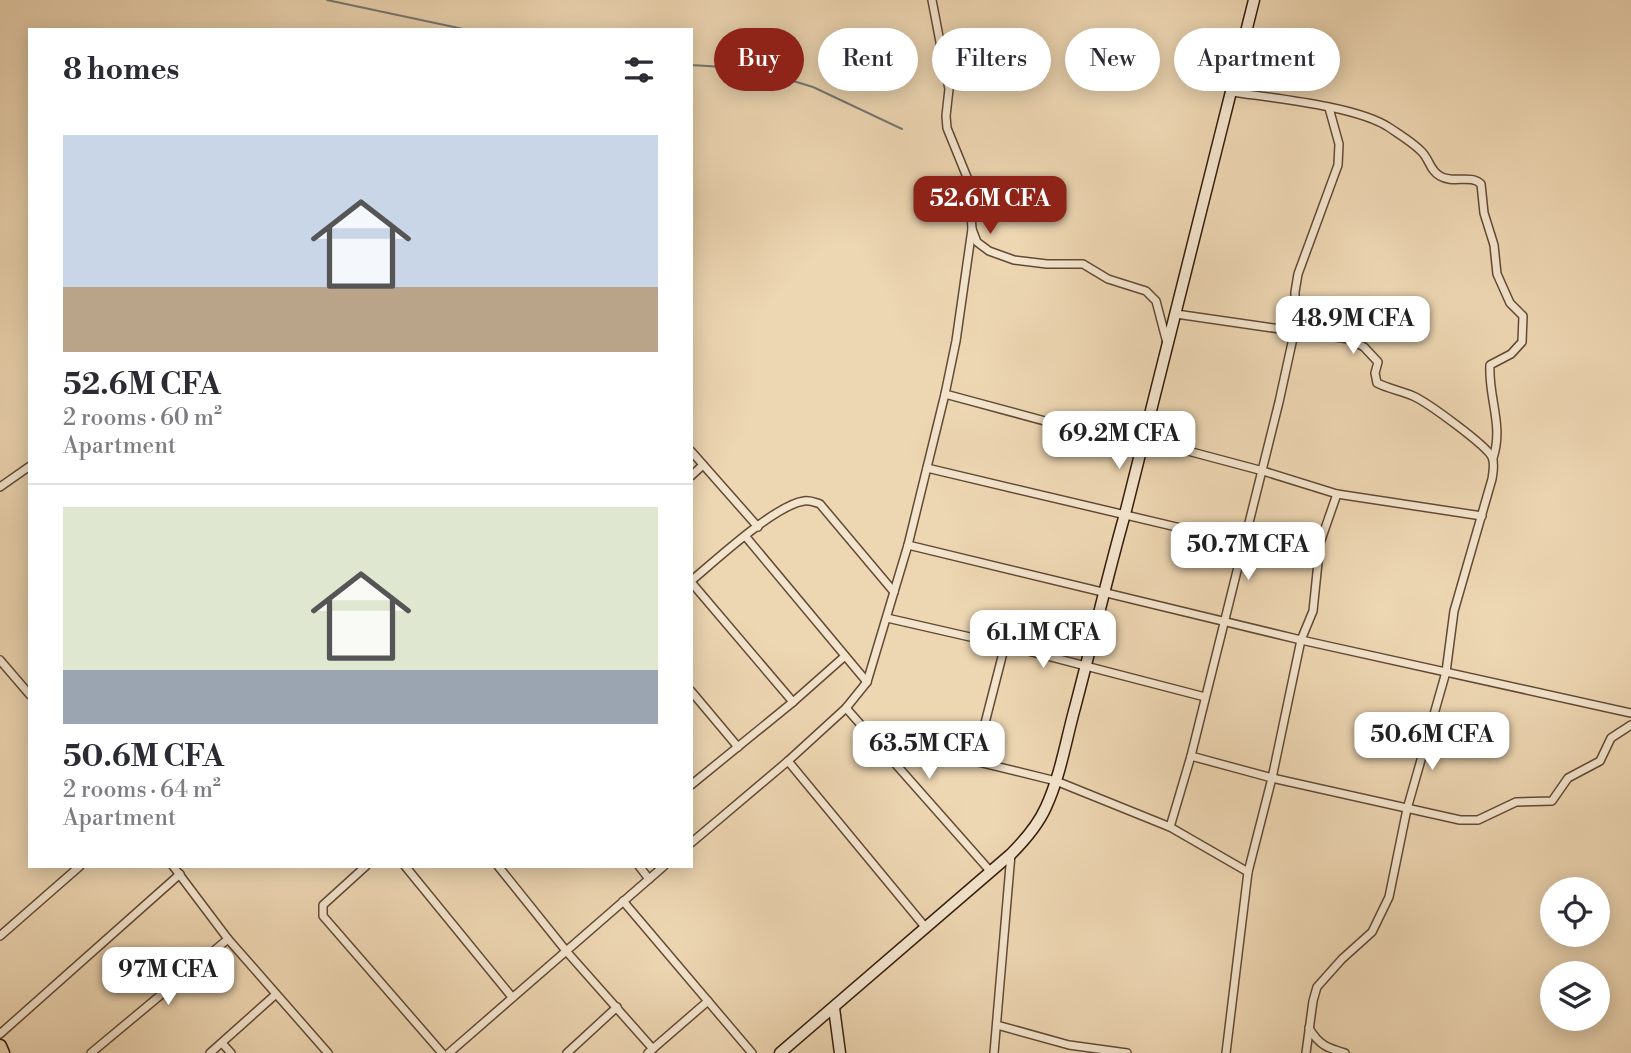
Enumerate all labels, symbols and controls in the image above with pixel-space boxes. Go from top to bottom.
chip: Buy [714,28,804,91]
chip: Rent [818,28,918,91]
chip: Filters [932,28,1051,91]
chip: New [1065,28,1160,91]
chip: Apartment [1174,28,1340,91]
text: 8 homes [63,51,179,89]
icon: filters [620,51,658,89]
pin: 52.6M CFA [910,176,1070,236]
icon: home [298,181,424,307]
text: 52.6M CFA [930,185,1050,213]
pin: 48.9M CFA [1273,296,1433,356]
text: 48.9M CFA [1292,305,1414,333]
text: 52.6M CFA [63,366,221,404]
text: 2 rooms · 60 m² [63,404,222,432]
pin: 69.2M CFA [1039,412,1199,471]
text: 69.2M CFA [1058,420,1180,448]
text: Apartment [63,432,176,460]
pin: 50.7M CFA [1168,522,1328,582]
text: 50.7M CFA [1187,531,1309,559]
icon: home [298,553,424,679]
pin: 61.1M CFA [963,610,1123,670]
text: 61.1M CFA [986,619,1100,647]
pin: 50.6M CFA [1352,712,1512,772]
text: 50.6M CFA [1370,721,1494,749]
pin: 63.5M CFA [849,722,1009,781]
text: 63.5M CFA [869,730,989,758]
text: 50.6M CFA [63,738,224,776]
text: 2 rooms · 64 m² [63,776,221,804]
text: Apartment [63,804,176,832]
map controls [1540,877,1610,1031]
button: locate [1540,877,1610,947]
pin: 97M CFA [103,948,233,1007]
text: 97M CFA [118,956,218,984]
button: layers [1540,961,1610,1031]

